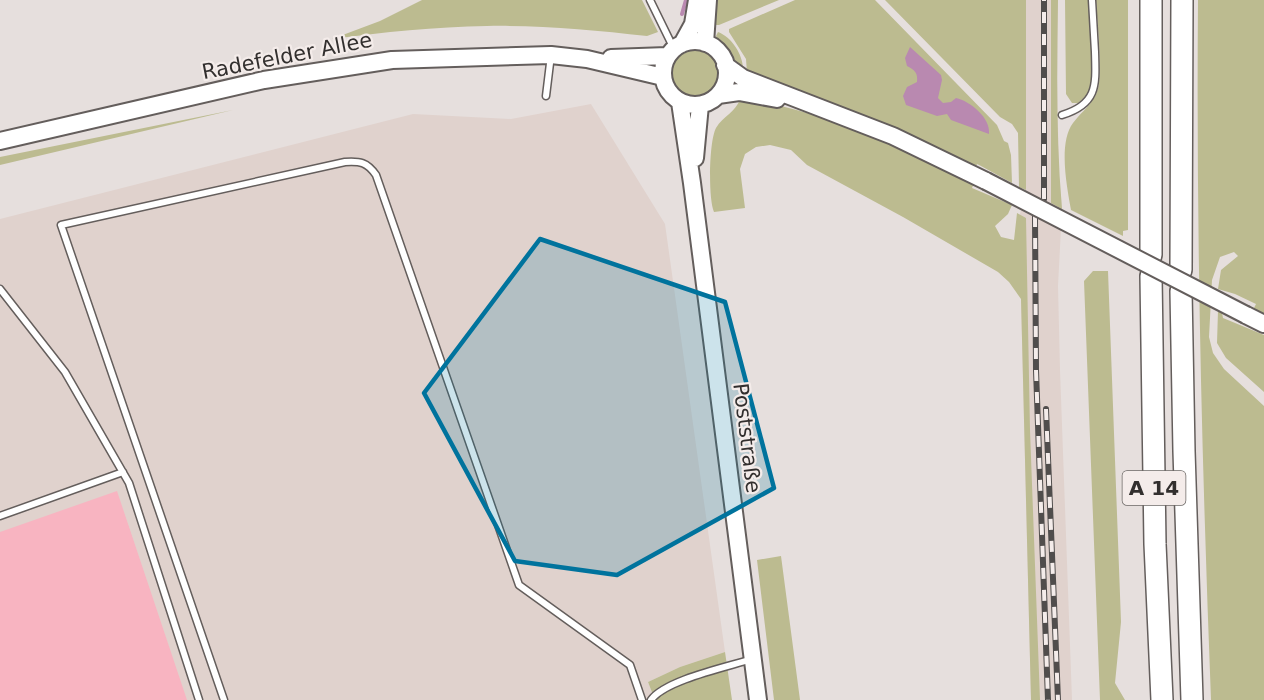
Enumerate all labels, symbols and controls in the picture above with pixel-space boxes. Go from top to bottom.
street label: Radefelder Allee [200,28,374,84]
street label: Poststraße [728,382,766,494]
road number: A 14 [1122,471,1186,505]

